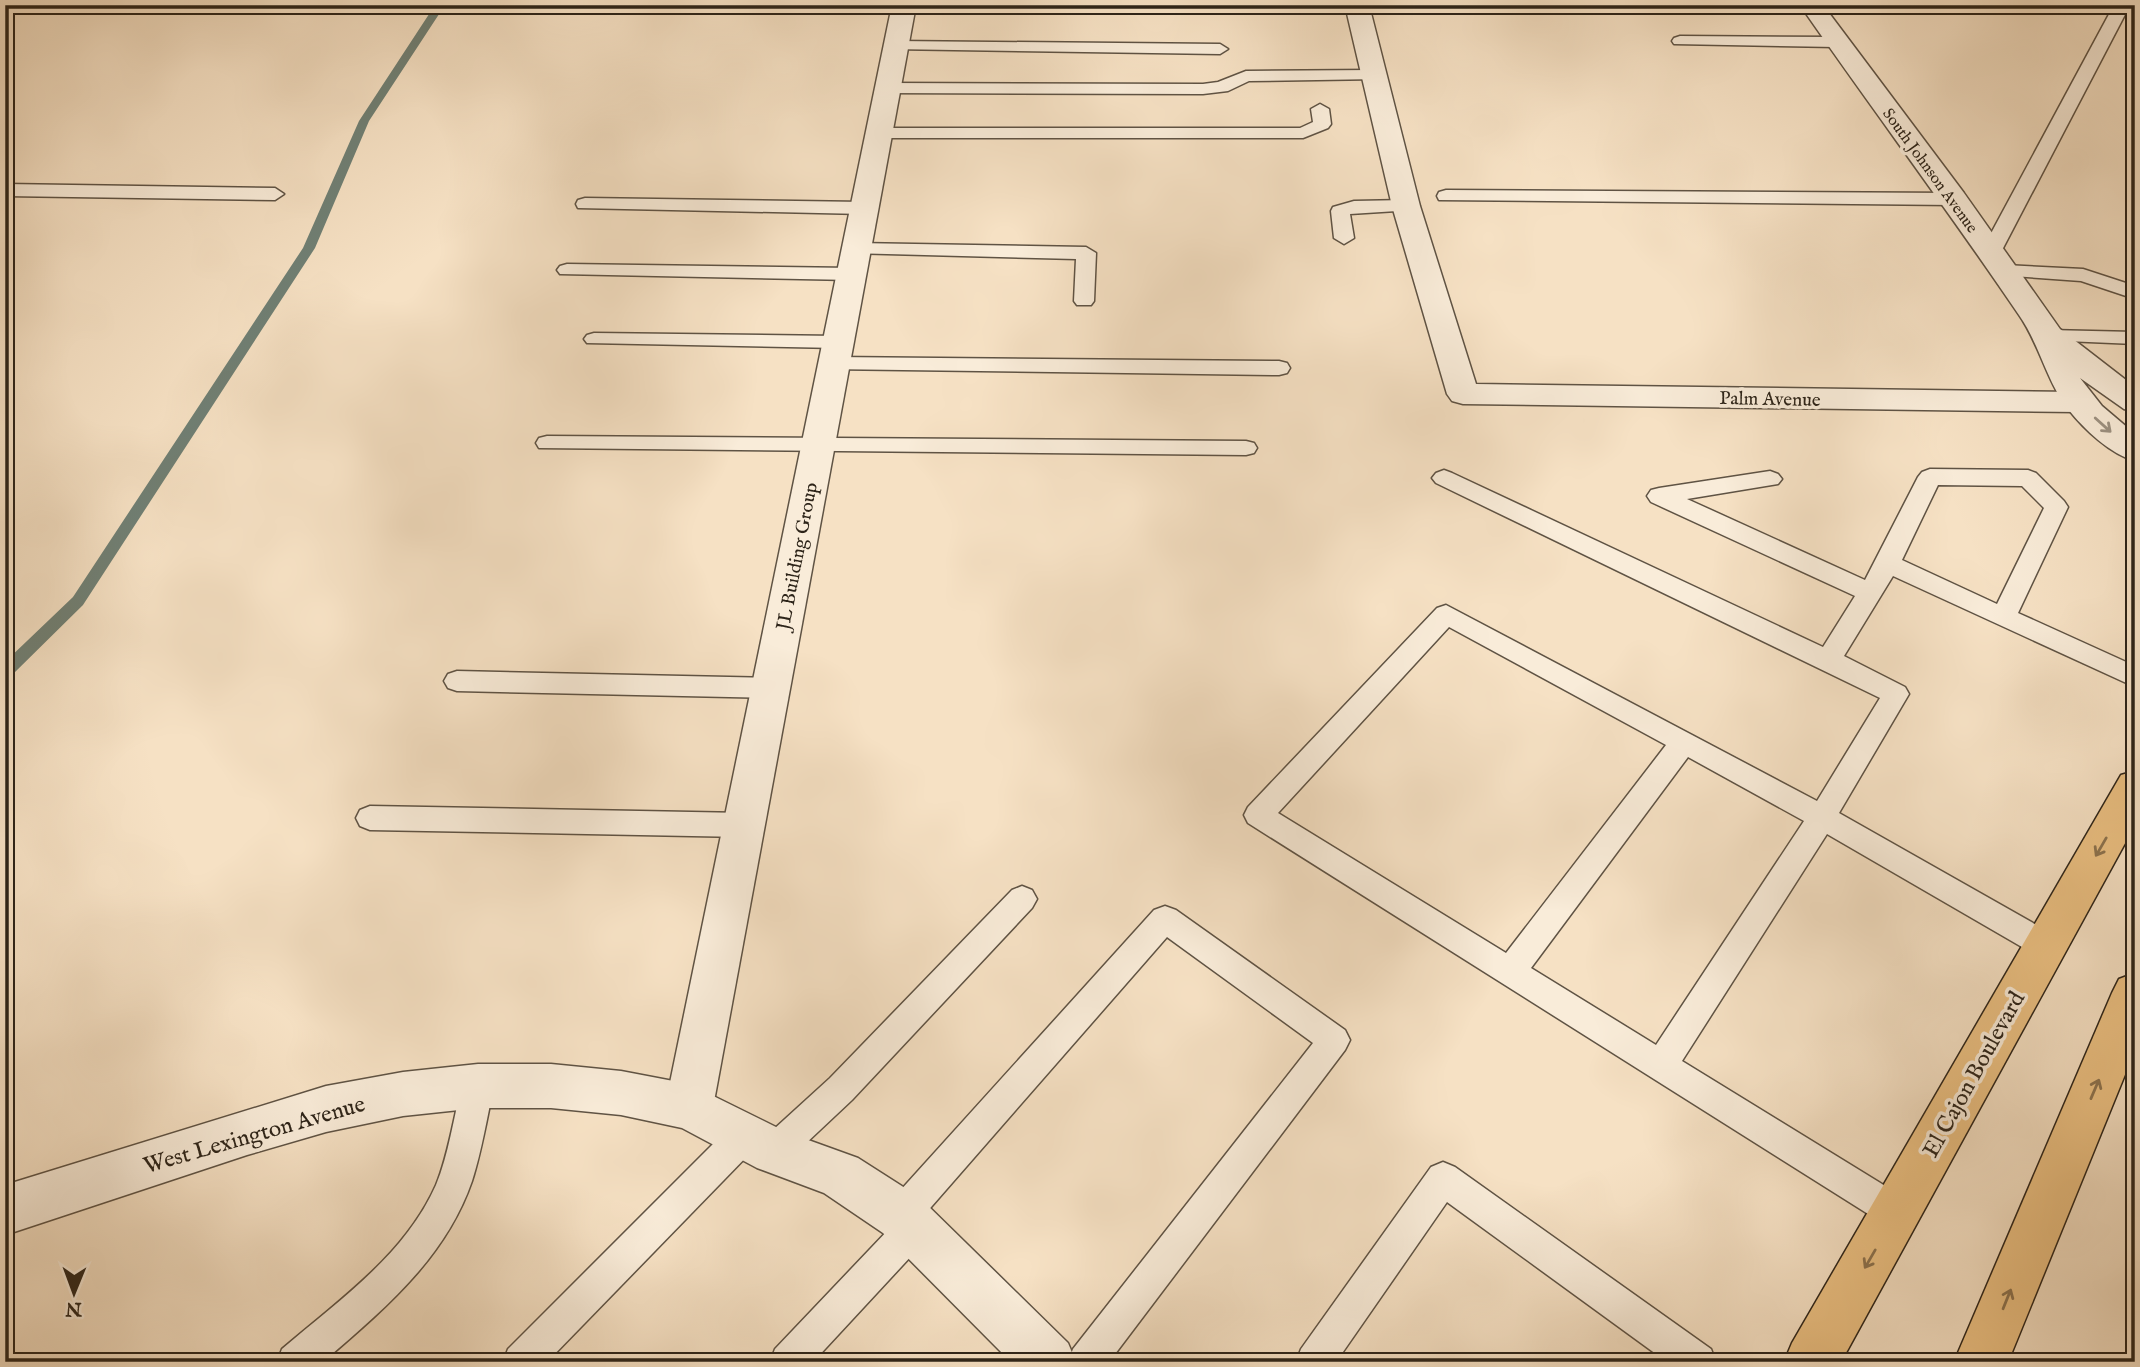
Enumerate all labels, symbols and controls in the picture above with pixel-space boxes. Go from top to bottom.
street label: South Johnson Avenue [1877,105,1981,237]
street label: Palm Avenue [1719,387,1821,413]
one-way arrow [2094,417,2112,433]
street label: JL Building Group [771,480,824,634]
one-way arrow [2094,836,2108,856]
street label: El Cajon Boulevard [1917,986,2032,1163]
one-way arrow [2089,1078,2102,1100]
street label: West Lexington Avenue [140,1090,369,1181]
one-way arrow [1863,1248,1877,1268]
north arrow [38,1258,108,1328]
one-way arrow [2001,1288,2014,1310]
text: N [65,1296,83,1320]

